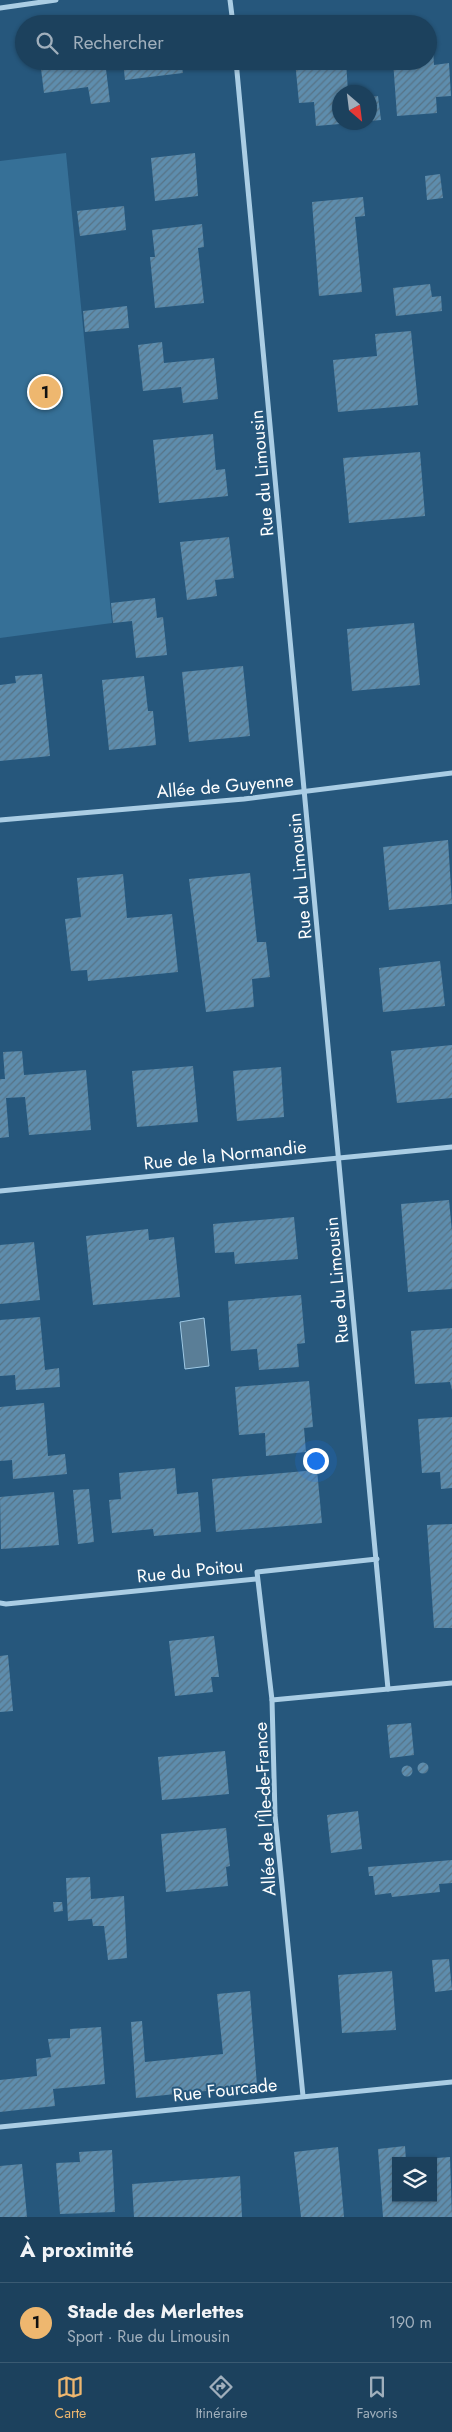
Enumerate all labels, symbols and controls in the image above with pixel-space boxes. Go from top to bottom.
search box [15,15,437,70]
icon: search [33,29,61,57]
text: Rechercher [73,29,164,56]
north arrow [332,85,377,130]
pin: 1 [29,373,61,411]
street label: Rue du Limousin [244,409,280,537]
street label: Allée de Guyenne [155,767,295,805]
street label: Rue du Limousin [282,812,318,940]
street label: Rue de la Normandie [142,1134,308,1176]
street label: Rue du Limousin [319,1216,355,1344]
your location [303,1448,329,1474]
street label: Rue du Poitou [136,1552,244,1590]
street label: Allée de l'Île-de-France [247,1721,283,1897]
street label: Rue Fourcade [172,2072,278,2108]
map controls [392,2157,437,2202]
button: layers [392,2157,437,2202]
text: À proximité [20,2235,134,2265]
text: Stade des Merlettes [67,2298,244,2325]
text: 1 [32,2311,40,2334]
text: 190 m [389,2311,432,2334]
text: Sport · Rue du Limousin [67,2325,230,2348]
tab: Carte [55,2373,86,2423]
tab: Itinéraire [195,2373,247,2423]
tab: Favoris [356,2373,397,2423]

